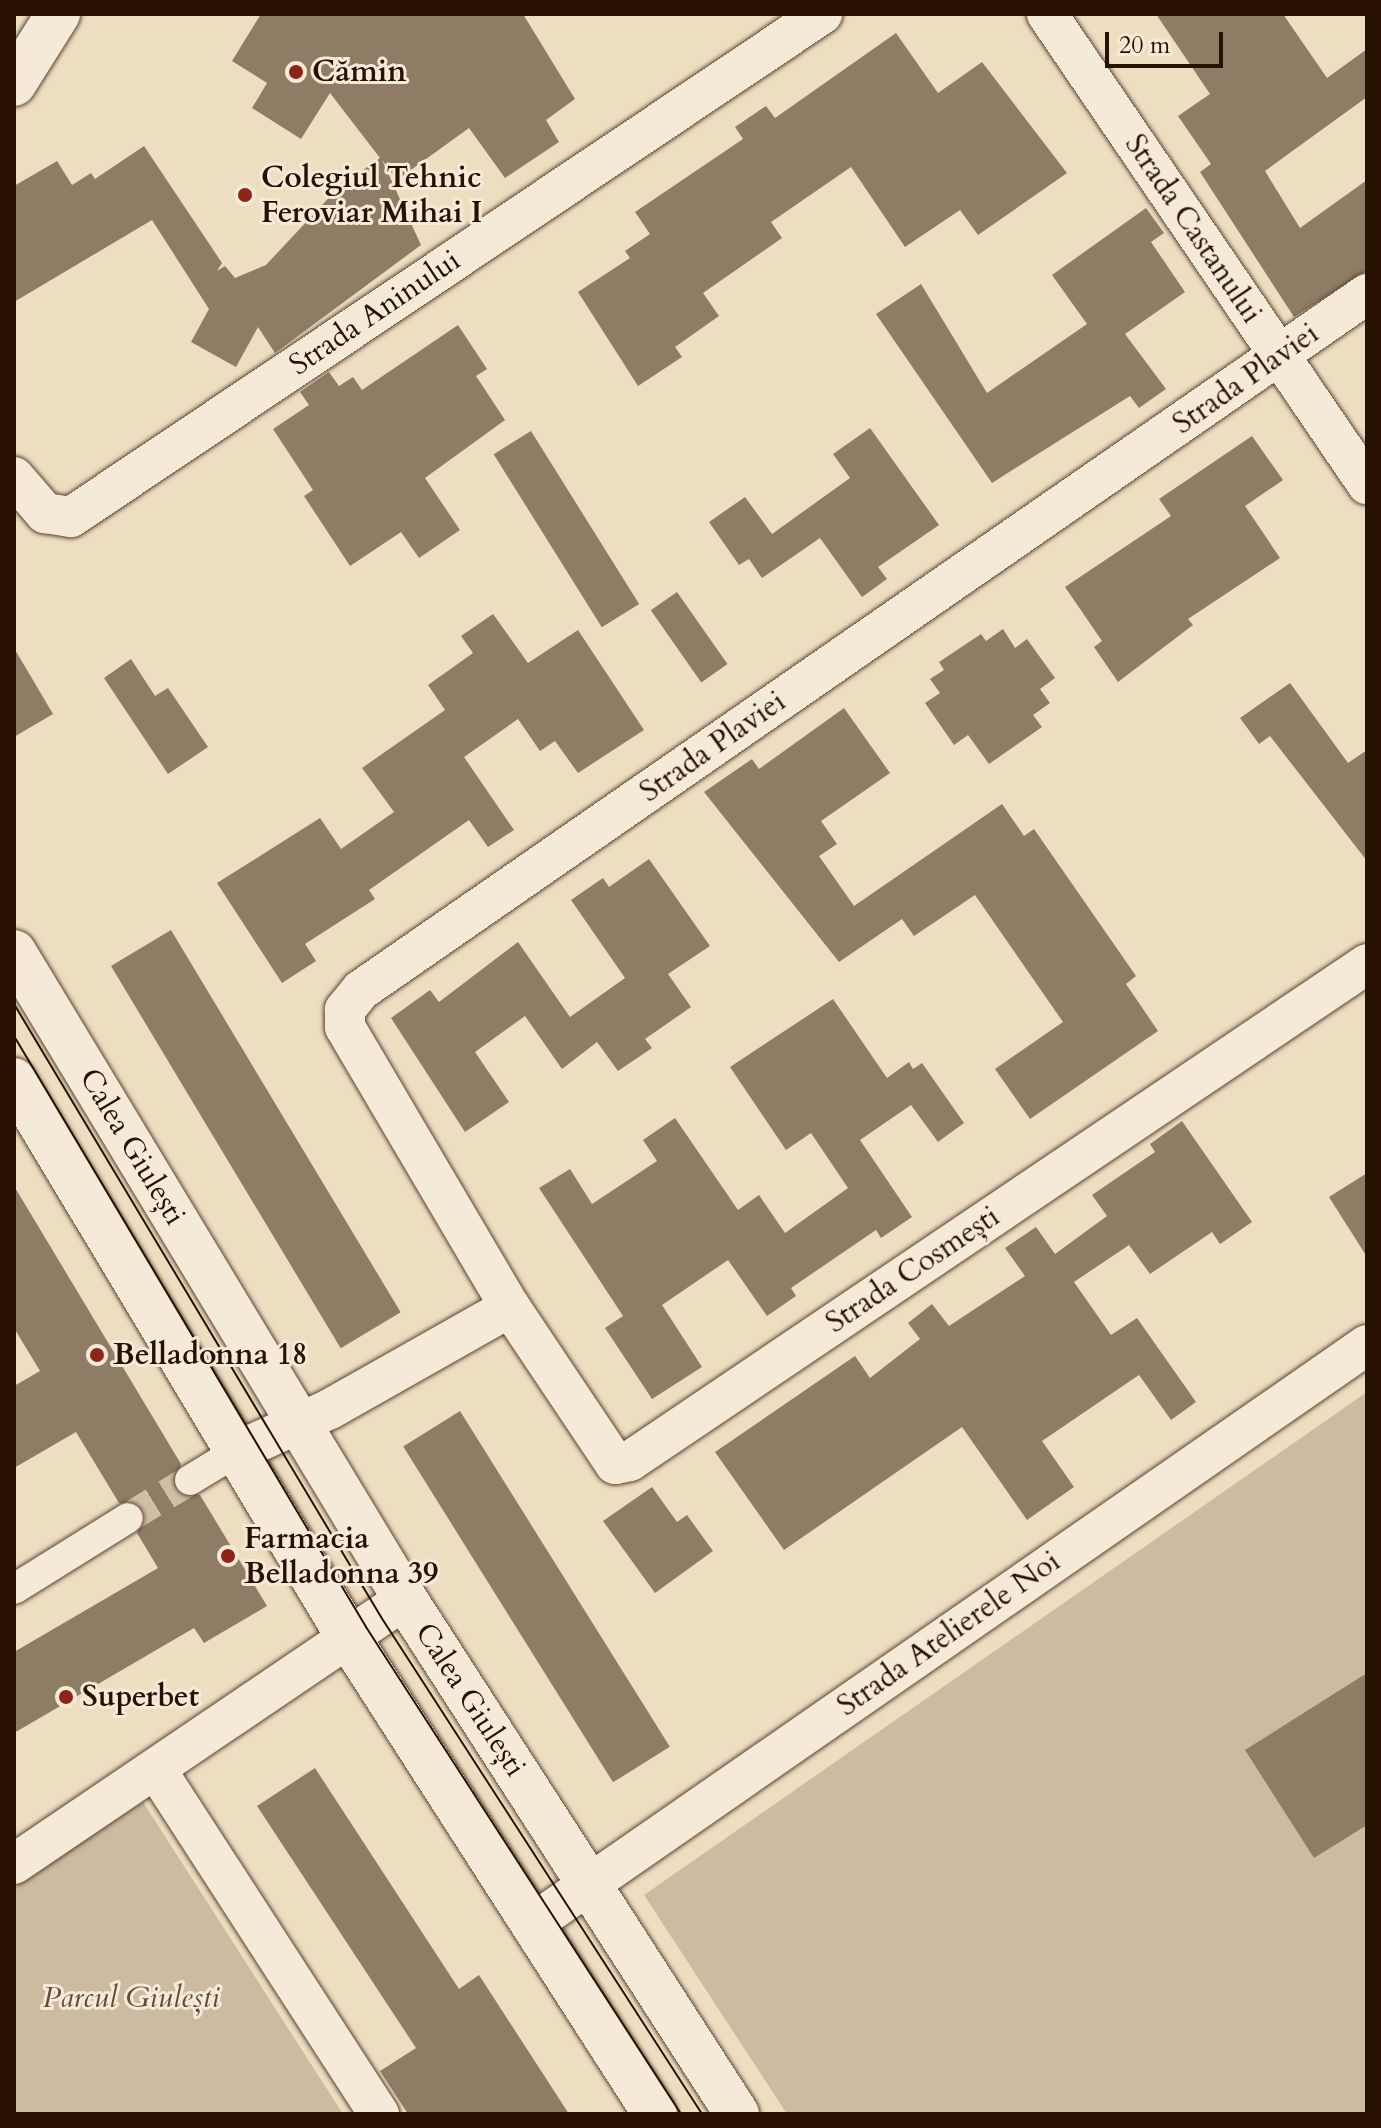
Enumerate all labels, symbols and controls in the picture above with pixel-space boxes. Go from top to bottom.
scale bar [1109,16,1227,66]
text: 20 m [1119,29,1170,62]
place label: Cămin [312,54,407,90]
marker: Cămin [287,63,305,81]
street label: Strada Castanului [1117,128,1269,330]
place label: Colegiul Tehnic Feroviar Mihai I [261,160,482,230]
marker: Colegiul Tehnic Feroviar Mihai I [236,186,254,204]
street label: Strada Aninului [283,243,467,383]
street label: Strada Plaviei [1166,316,1326,442]
street label: Strada Plaviei [633,684,793,810]
street label: Calea Giulești [71,1062,193,1232]
street label: Strada Cosmești [819,1199,1007,1341]
place label: Belladonna 18 [113,1337,307,1373]
marker: Belladonna 18 [88,1346,106,1364]
place label: Farmacia Belladonna 39 [244,1521,438,1592]
street label: Strada Atelierele Noi [831,1544,1067,1724]
marker: Farmacia Belladonna 39 [219,1547,237,1565]
street label: Calea Giulești [407,1616,533,1784]
place label: Superbet [82,1679,199,1715]
marker: Superbet [57,1688,75,1706]
park label: Parcul Giulești [43,1980,219,2016]

